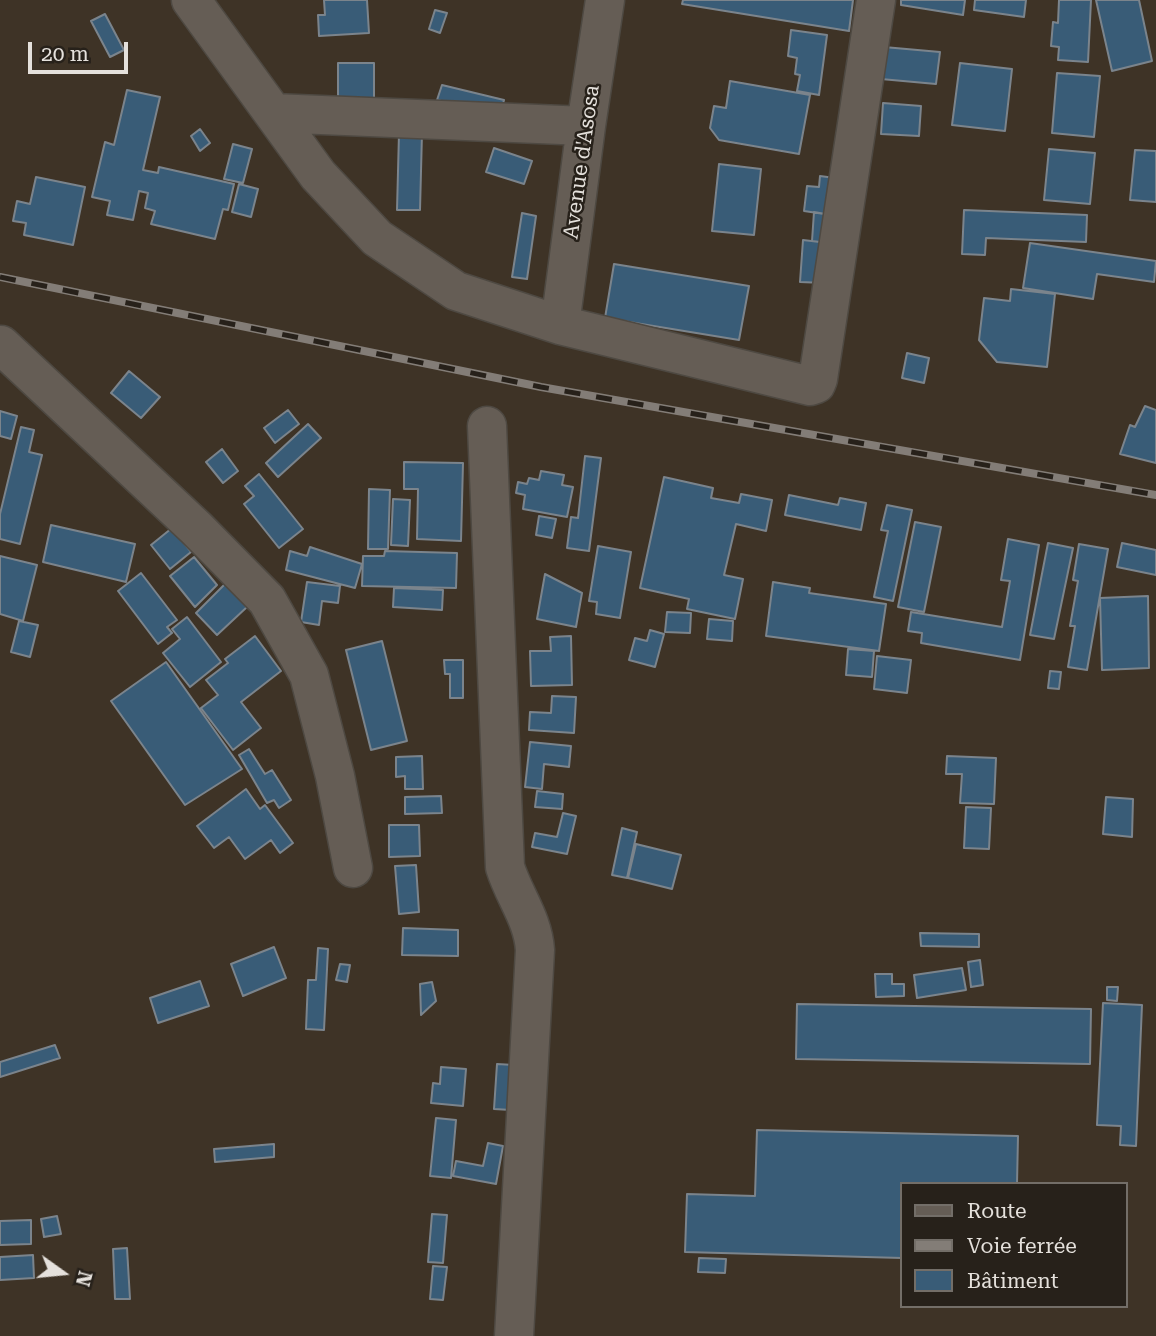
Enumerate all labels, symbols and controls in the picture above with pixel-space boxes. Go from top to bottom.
scale bar [32,28,131,72]
text: 20 m [41,42,89,66]
street label: Avenue d'Asosa [559,83,605,241]
legend [900,1182,1128,1308]
text: Route [967,1199,1026,1223]
text: Voie ferrée [967,1234,1077,1258]
north arrow [28,1238,98,1308]
text: N [71,1269,97,1289]
text: Bâtiment [967,1269,1059,1293]

